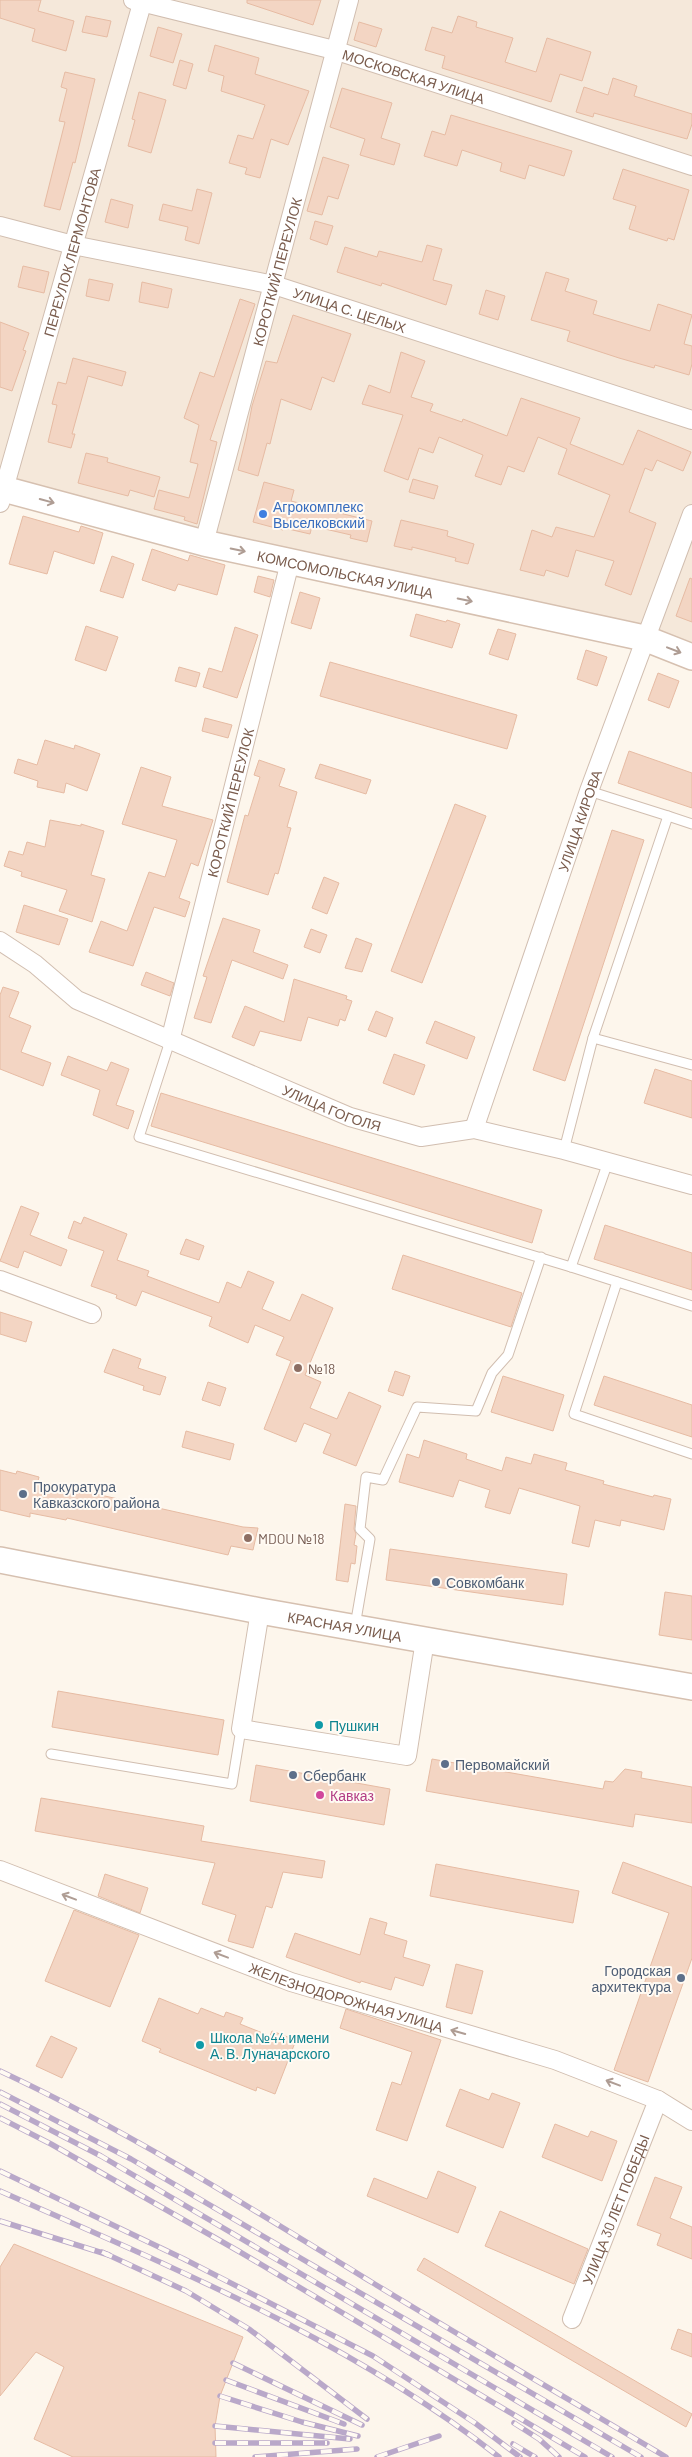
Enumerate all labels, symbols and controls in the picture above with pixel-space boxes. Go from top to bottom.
street label: МОСКОВСКАЯ УЛИЦА [341,45,488,107]
street label: ПЕРЕУЛОК ЛЕРМОНТОВА [39,165,104,338]
street label: КОРОТКИЙ ПЕРЕУЛОК [249,194,305,348]
street label: УЛИЦА С. ЦЕЛЫХ [291,283,409,336]
one-way arrow [39,496,55,506]
place label: Агрокомплекс Выселковский [273,498,365,531]
marker: Агрокомплекс Выселковский [257,508,269,520]
one-way arrow [230,546,246,556]
street label: КОМСОМОЛЬСКАЯ УЛИЦА [256,546,436,601]
one-way arrow [457,596,473,605]
one-way arrow [666,646,681,655]
street label: КОРОТКИЙ ПЕРЕУЛОК [203,725,257,879]
street label: УЛИЦА КИРОВА [554,767,605,874]
street label: УЛИЦА ГОГОЛЯ [280,1081,383,1134]
place label: №18 [308,1360,335,1377]
marker: №18 [292,1362,304,1374]
place label: Прокуратура Кавказского района [33,1478,160,1511]
marker: Прокуратура Кавказского района [17,1488,29,1500]
place label: MDOU №18 [258,1530,324,1547]
marker: MDOU №18 [242,1532,254,1544]
place label: Совкомбанк [446,1574,525,1591]
marker: Совкомбанк [430,1576,442,1588]
street label: КРАСНАЯ УЛИЦА [286,1608,404,1644]
place label: Пушкин [329,1717,379,1734]
marker: Пушкин [313,1719,325,1731]
place label: Первомайский [455,1756,550,1773]
marker: Первомайский [439,1758,451,1770]
place label: Сбербанк [303,1767,367,1784]
marker: Сбербанк [287,1769,299,1781]
place label: Кавказ [330,1787,374,1804]
marker: Кавказ [314,1789,326,1801]
one-way arrow [62,1891,77,1901]
one-way arrow [213,1950,229,1959]
street label: ЖЕЛЕЗНОДОРОЖНАЯ УЛИЦА [247,1958,446,2035]
place label: Городская архитектура [591,1962,671,1995]
marker: Городская архитектура [675,1972,687,1984]
one-way arrow [451,2026,467,2036]
place label: Школа №44 имени А. В. Луначарского [210,2029,330,2062]
marker: Школа №44 имени А. В. Луначарского [194,2039,206,2051]
one-way arrow [605,2077,620,2086]
street label: УЛИЦА 30 ЛЕТ ПОБЕДЫ [578,2132,652,2286]

